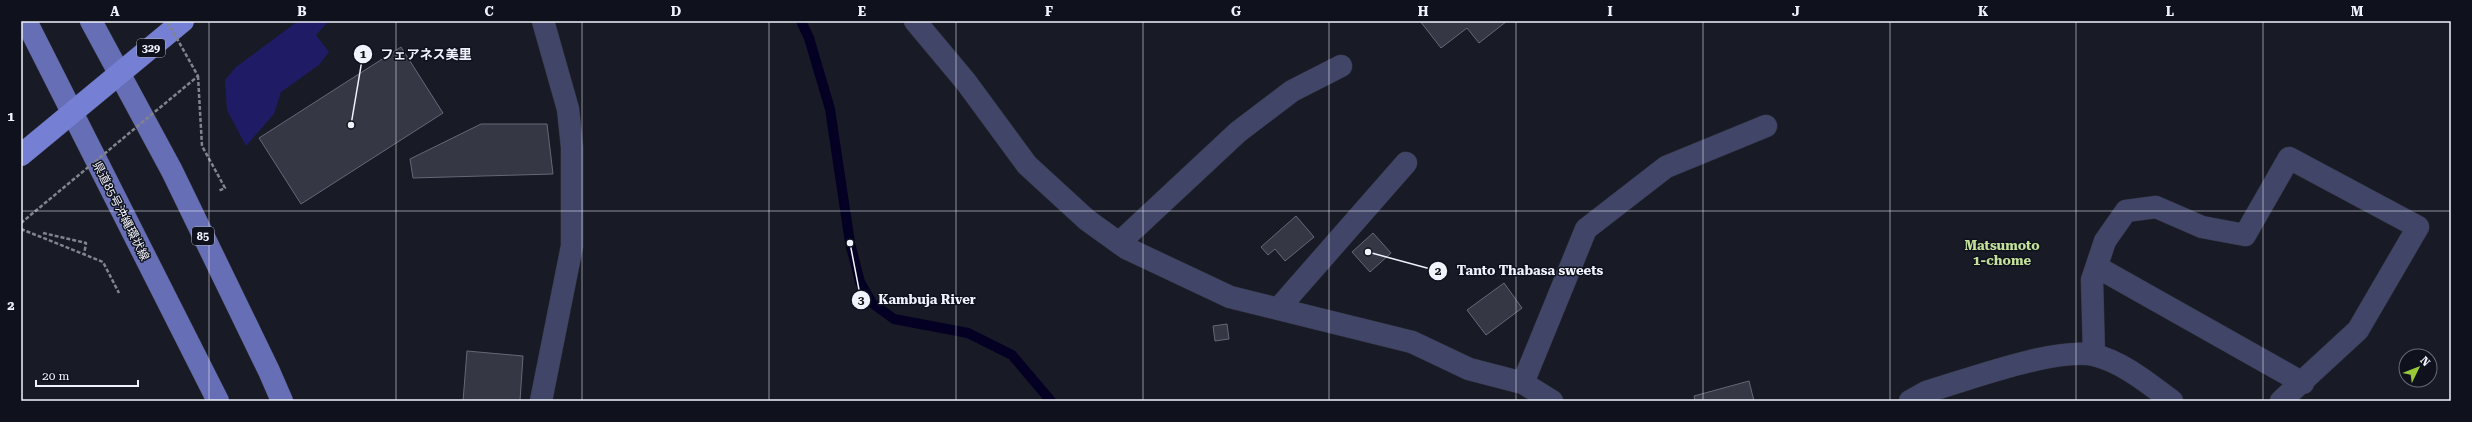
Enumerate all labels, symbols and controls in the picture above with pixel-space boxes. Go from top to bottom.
text: A [110,4,120,19]
text: B [297,4,307,19]
text: C [484,4,494,19]
text: D [671,4,681,19]
text: E [858,4,866,19]
text: F [1045,4,1053,19]
text: G [1231,4,1241,19]
text: H [1418,4,1429,19]
text: I [1607,4,1613,19]
text: J [1792,4,1800,19]
text: K [1978,4,1989,19]
text: L [2166,4,2174,19]
text: M [2351,4,2364,19]
road number: 329 [137,39,165,57]
callout: フェアネス美里 [353,42,480,67]
text: 1 [360,47,367,61]
text: フェアネス美里 [380,47,472,62]
text: 1 [7,109,15,124]
street label: 県道85号沖縄環状線 [90,159,152,263]
road number: 85 [192,227,214,245]
district label: Matsumoto 1-chome [1964,238,2040,268]
callout: Tanto Thabasa sweets [1428,258,1611,283]
text: Tanto Thabasa sweets [1457,263,1604,278]
text: 2 [1435,264,1442,278]
callout: Kambuja River [851,287,984,312]
text: Kambuja River [878,292,976,307]
text: 3 [858,293,865,307]
text: 2 [7,298,15,313]
north arrow [2398,348,2438,388]
text: N [2417,354,2433,369]
scale bar [36,362,138,388]
text: 20 m [42,369,69,383]

